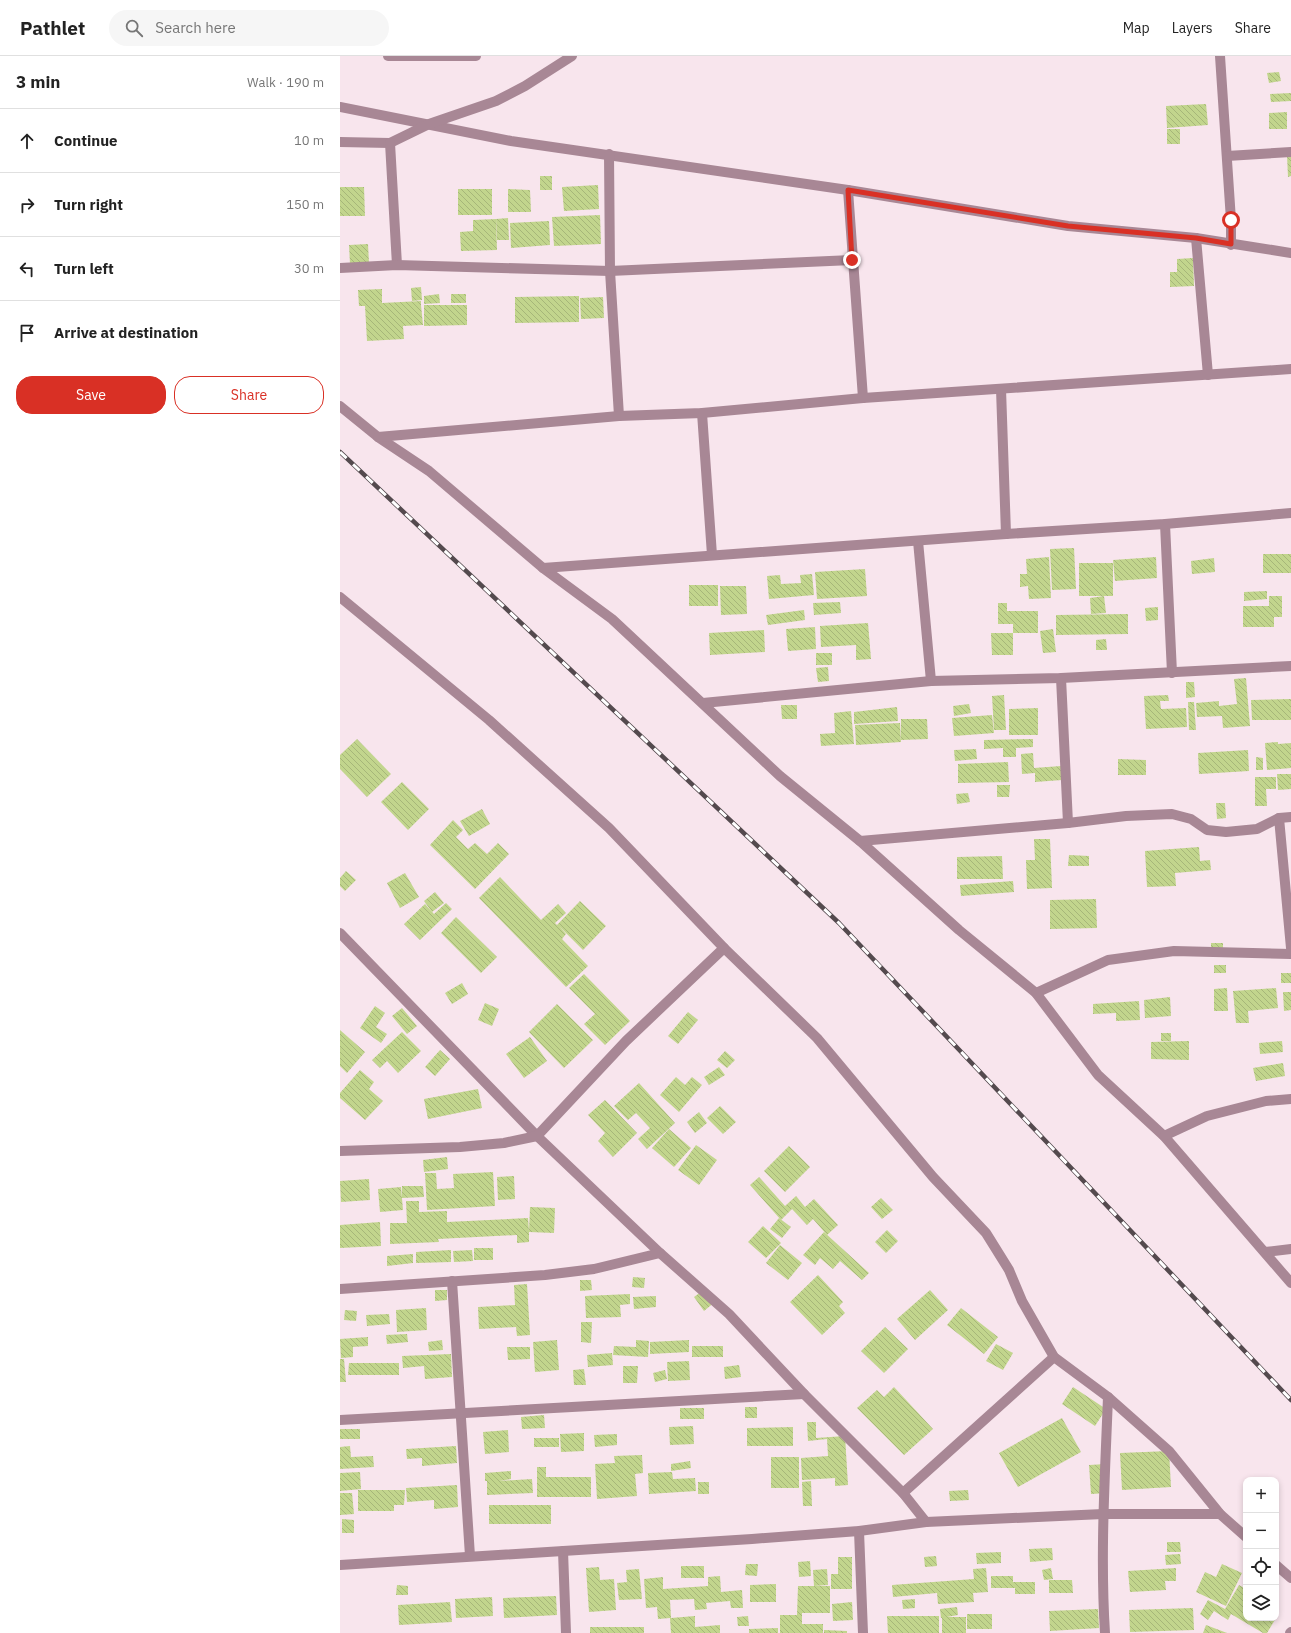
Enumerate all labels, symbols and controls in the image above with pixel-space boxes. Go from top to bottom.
search box [109,10,389,46]
text: Pathlet [20,16,85,40]
icon: search [123,17,145,39]
text: Search here [155,18,236,37]
text: Map [1123,19,1150,37]
text: Layers [1172,19,1213,37]
text: Share [1235,19,1271,37]
text: 3 min [16,71,60,93]
text: Walk · 190 m [247,74,324,91]
icon: ahead [16,130,38,152]
text: Continue [54,131,118,150]
text: 10 m [294,132,324,149]
icon: right [16,194,38,216]
text: Turn right [54,195,123,214]
text: 150 m [286,196,324,213]
route start [1222,211,1240,229]
route end [843,251,861,269]
icon: left [16,258,38,280]
text: Turn left [54,259,114,278]
text: 30 m [294,260,324,277]
icon: arrive [16,322,38,344]
text: Arrive at destination [54,323,198,342]
button: Save [16,376,166,414]
button: Share [174,376,324,414]
map controls [1243,1477,1279,1621]
button: + [1243,1477,1279,1513]
button: − [1243,1513,1279,1549]
button: locate [1243,1549,1279,1585]
button: layers [1243,1585,1279,1621]

